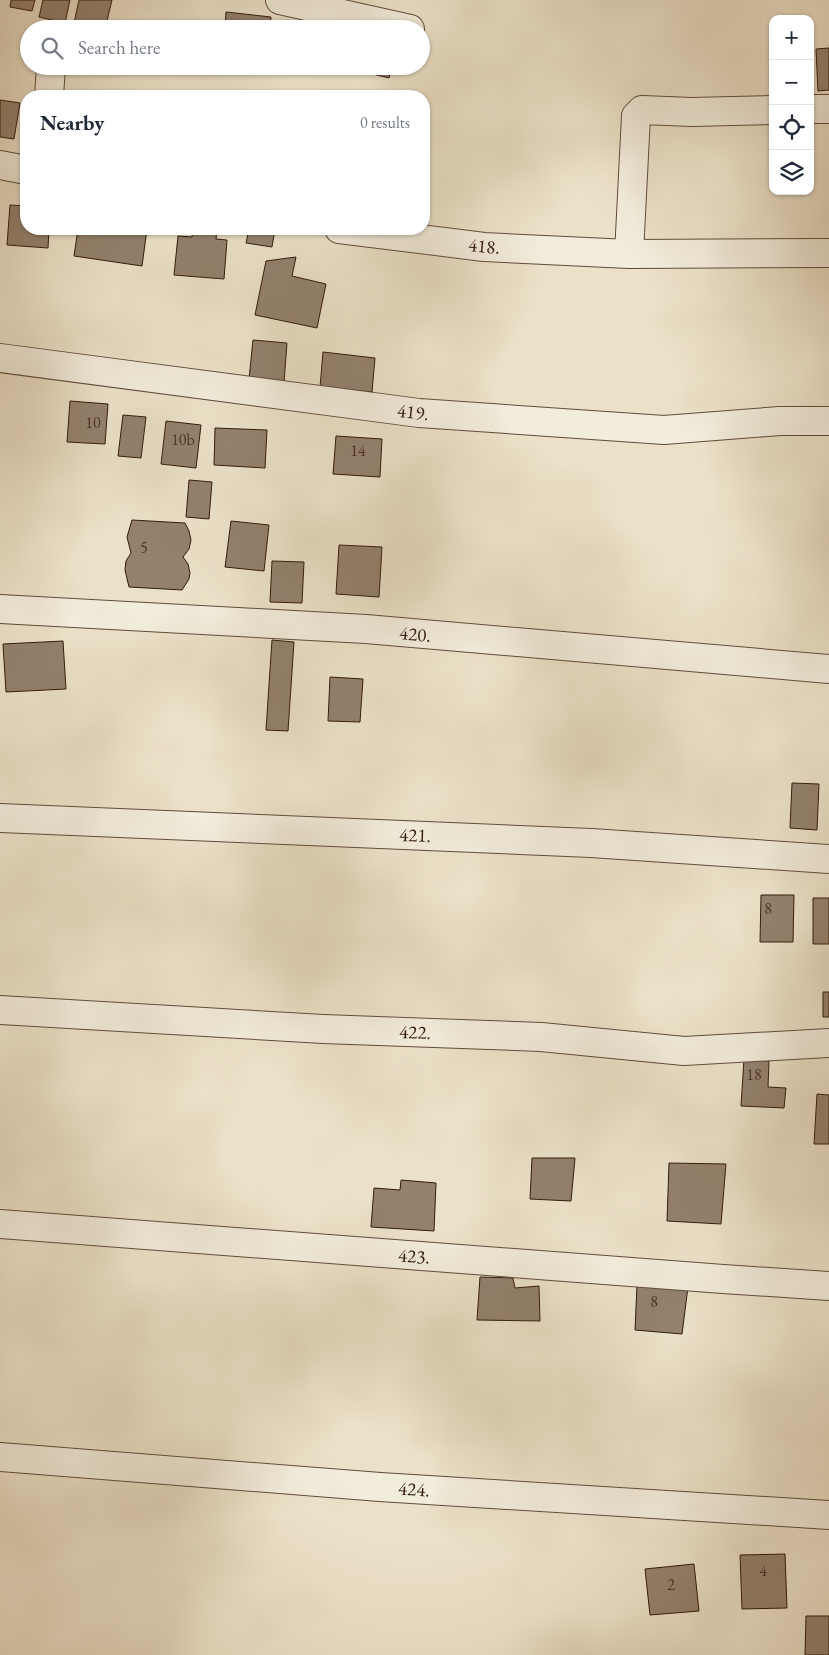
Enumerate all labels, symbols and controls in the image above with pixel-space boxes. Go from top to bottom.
map controls [769,15,814,195]
button: + [769,15,814,60]
search box [20,20,430,75]
icon: search [38,34,66,62]
text: Search here [78,35,160,60]
button: − [769,60,814,105]
button: locate [769,105,814,150]
text: Nearby [40,109,104,136]
text: 0 results [360,112,410,133]
button: layers [769,150,814,195]
street label: 418. [467,232,501,260]
street label: 419. [396,398,430,426]
house number: 10 [85,412,101,433]
house number: 10b [171,429,195,450]
house number: 14 [350,440,366,461]
house number: 5 [140,537,148,558]
street label: 420. [398,620,432,648]
street label: 421. [399,822,431,848]
house number: 8 [764,898,772,919]
street label: 422. [399,1019,431,1045]
house number: 18 [746,1064,762,1085]
street label: 423. [397,1242,431,1270]
house number: 8 [650,1291,658,1312]
street label: 424. [397,1475,431,1503]
house number: 4 [759,1560,767,1581]
house number: 2 [667,1574,675,1595]

